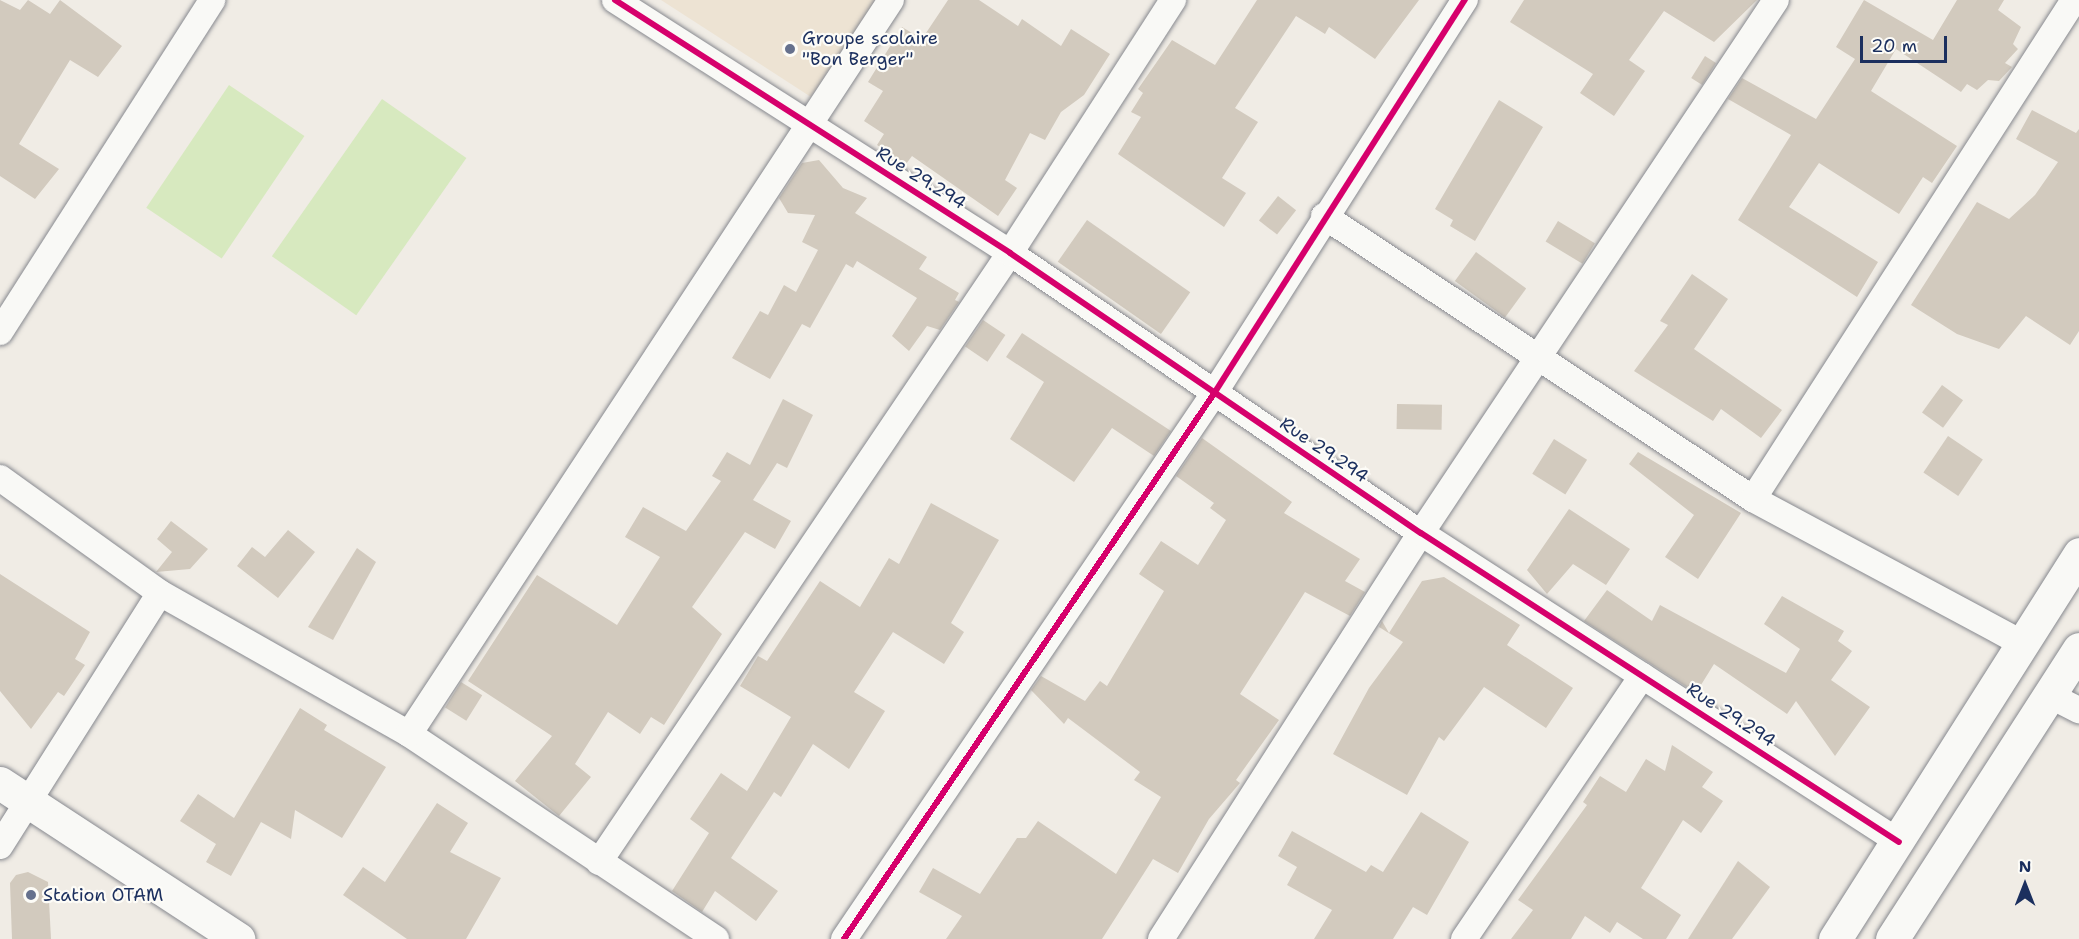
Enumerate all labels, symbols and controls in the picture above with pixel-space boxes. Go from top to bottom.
scale bar [1863,24,1950,62]
place label: Groupe scolaire "Bon Berger" [802,28,938,70]
text: 20 m [1871,34,1917,58]
marker: Groupe scolaire "Bon Berger" [783,42,797,56]
street label: Rue 29.294 [872,142,970,214]
street label: Rue 29.294 [1276,413,1372,487]
street label: Rue 29.294 [1682,678,1780,752]
north arrow [1995,855,2055,915]
text: N [2019,856,2031,877]
place label: Station OTAM [43,884,163,906]
marker: Station OTAM [24,888,38,902]

